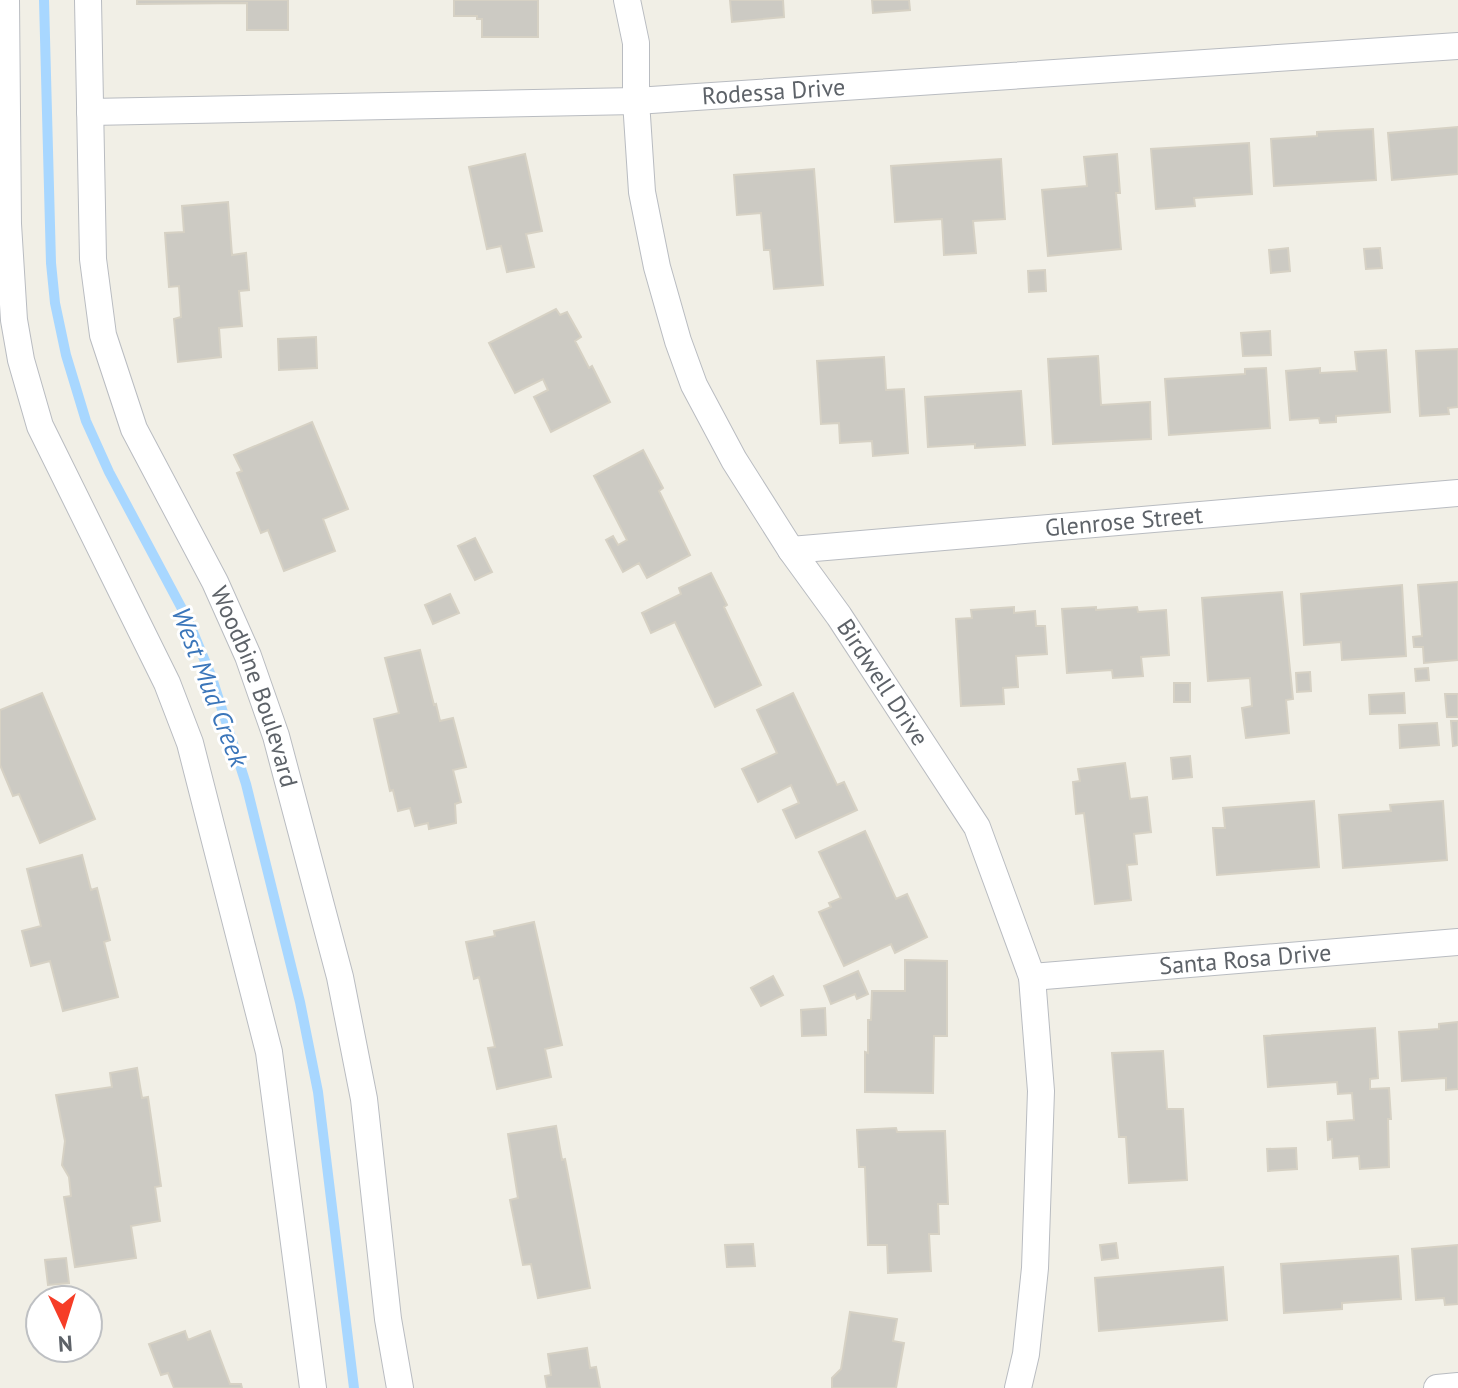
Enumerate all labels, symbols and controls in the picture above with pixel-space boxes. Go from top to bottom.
street label: Rodessa Drive [701,71,846,112]
street label: Glenrose Street [1044,499,1204,543]
street label: Woodbine Boulevard [204,581,305,790]
water label: West Mud Creek [165,603,256,772]
street label: Birdwell Drive [830,613,936,752]
street label: Santa Rosa Drive [1158,936,1332,981]
north arrow [24,1284,104,1364]
text: N [57,1329,74,1358]

